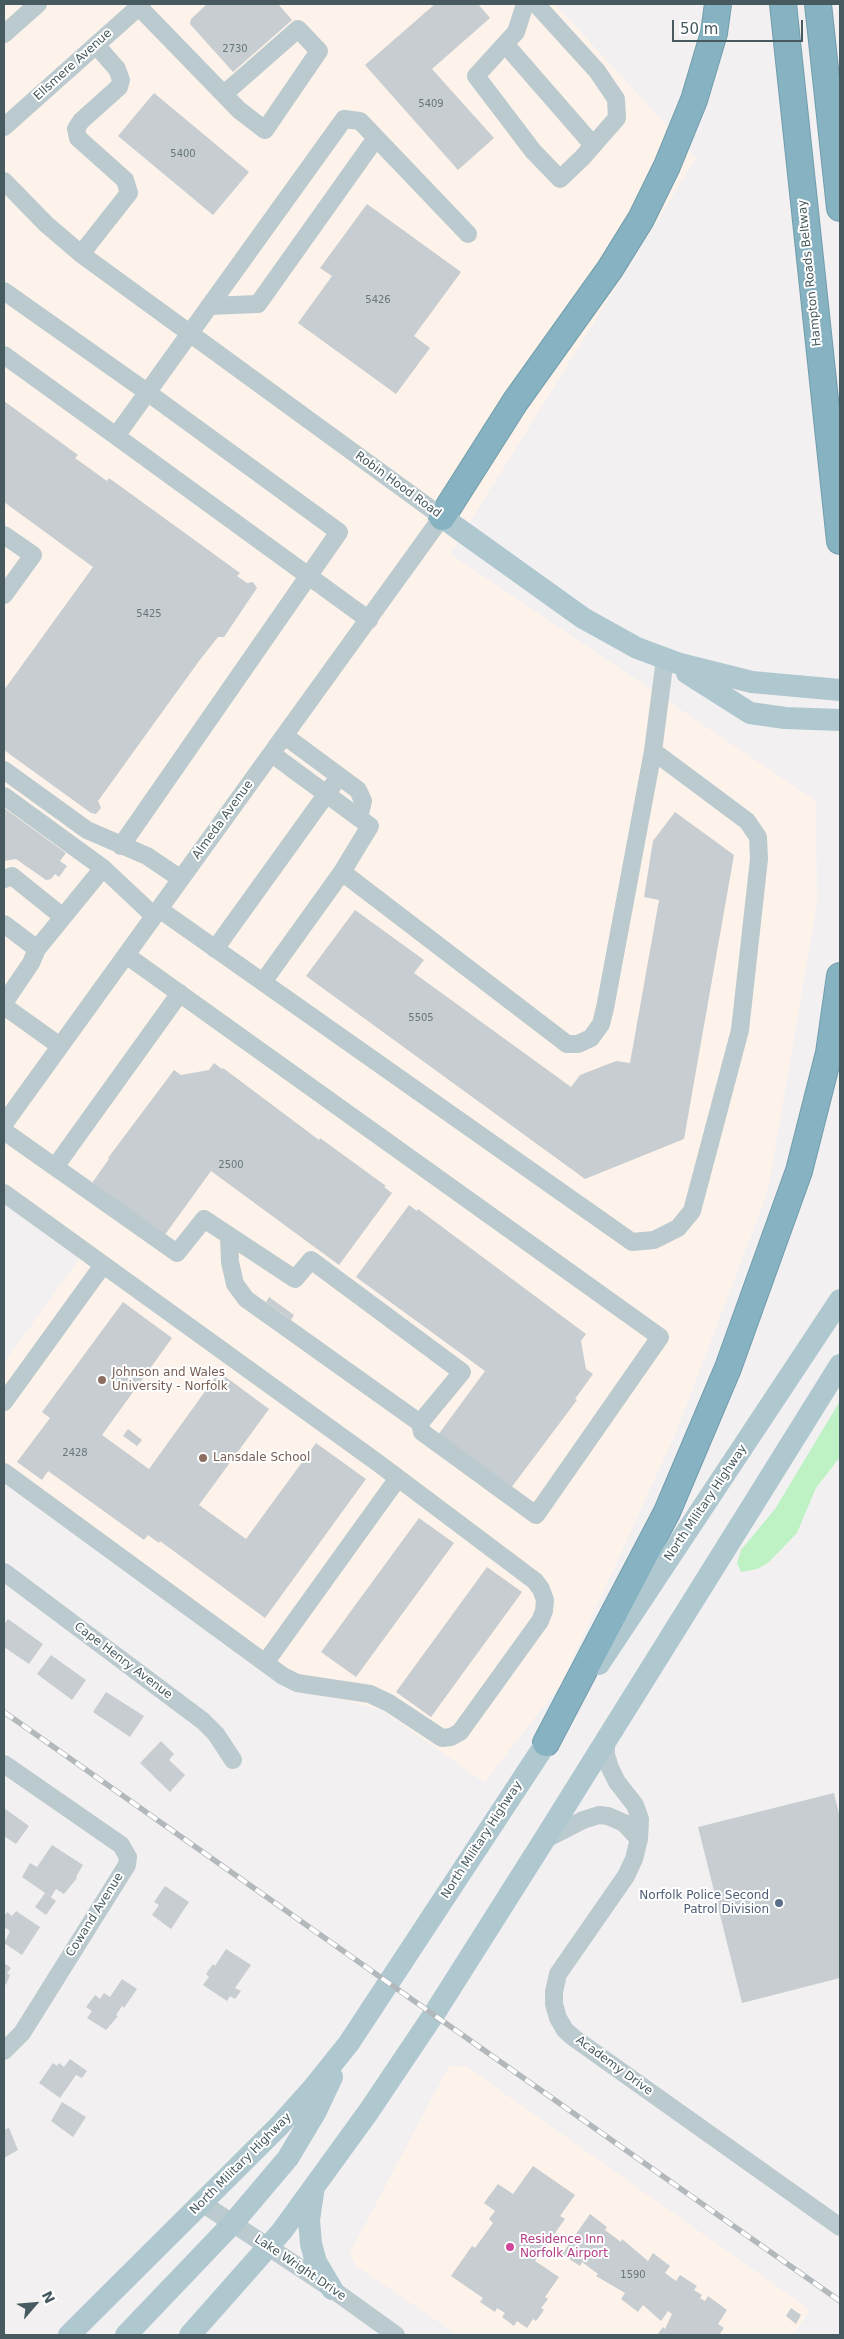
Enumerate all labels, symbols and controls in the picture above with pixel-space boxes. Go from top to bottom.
scale bar [674,10,805,42]
text: 50 m [680,20,718,38]
street label: Ellsmere Avenue [31,26,115,104]
house number: 2730 [222,43,248,55]
house number: 5409 [418,98,444,110]
house number: 5400 [170,148,196,160]
street label: Hampton Roads Beltway [795,199,825,347]
house number: 5426 [365,294,391,306]
street label: Robin Hood Road [352,449,444,521]
house number: 5425 [136,608,162,620]
street label: Almeda Avenue [190,778,256,862]
house number: 5505 [408,1012,434,1024]
house number: 2500 [218,1159,244,1171]
place label: Johnson and Wales University - Norfolk [112,1366,228,1394]
marker: Johnson and Wales University - Norfolk [96,1374,108,1386]
street label: North Military Highway [662,1442,750,1564]
house number: 2428 [62,1447,88,1459]
place label: Lansdale School [213,1451,310,1465]
marker: Lansdale School [197,1452,209,1464]
street label: Cape Henry Avenue [71,1619,175,1703]
street label: North Military Highway [439,1778,525,1902]
street label: Cowand Avenue [63,1870,127,1960]
place label: Norfolk Police Second Patrol Division [639,1889,769,1917]
marker: Norfolk Police Second Patrol Division [773,1897,785,1909]
street label: Academy Drive [573,2033,655,2099]
street label: North Military Highway [187,2110,295,2218]
street label: Lake Wright Drive [252,2232,348,2304]
place label: Residence Inn Norfolk Airport [520,2233,608,2261]
marker: Residence Inn Norfolk Airport [504,2241,516,2253]
house number: 1590 [620,2269,646,2281]
north arrow [10,2279,60,2329]
text: N [39,2288,58,2306]

